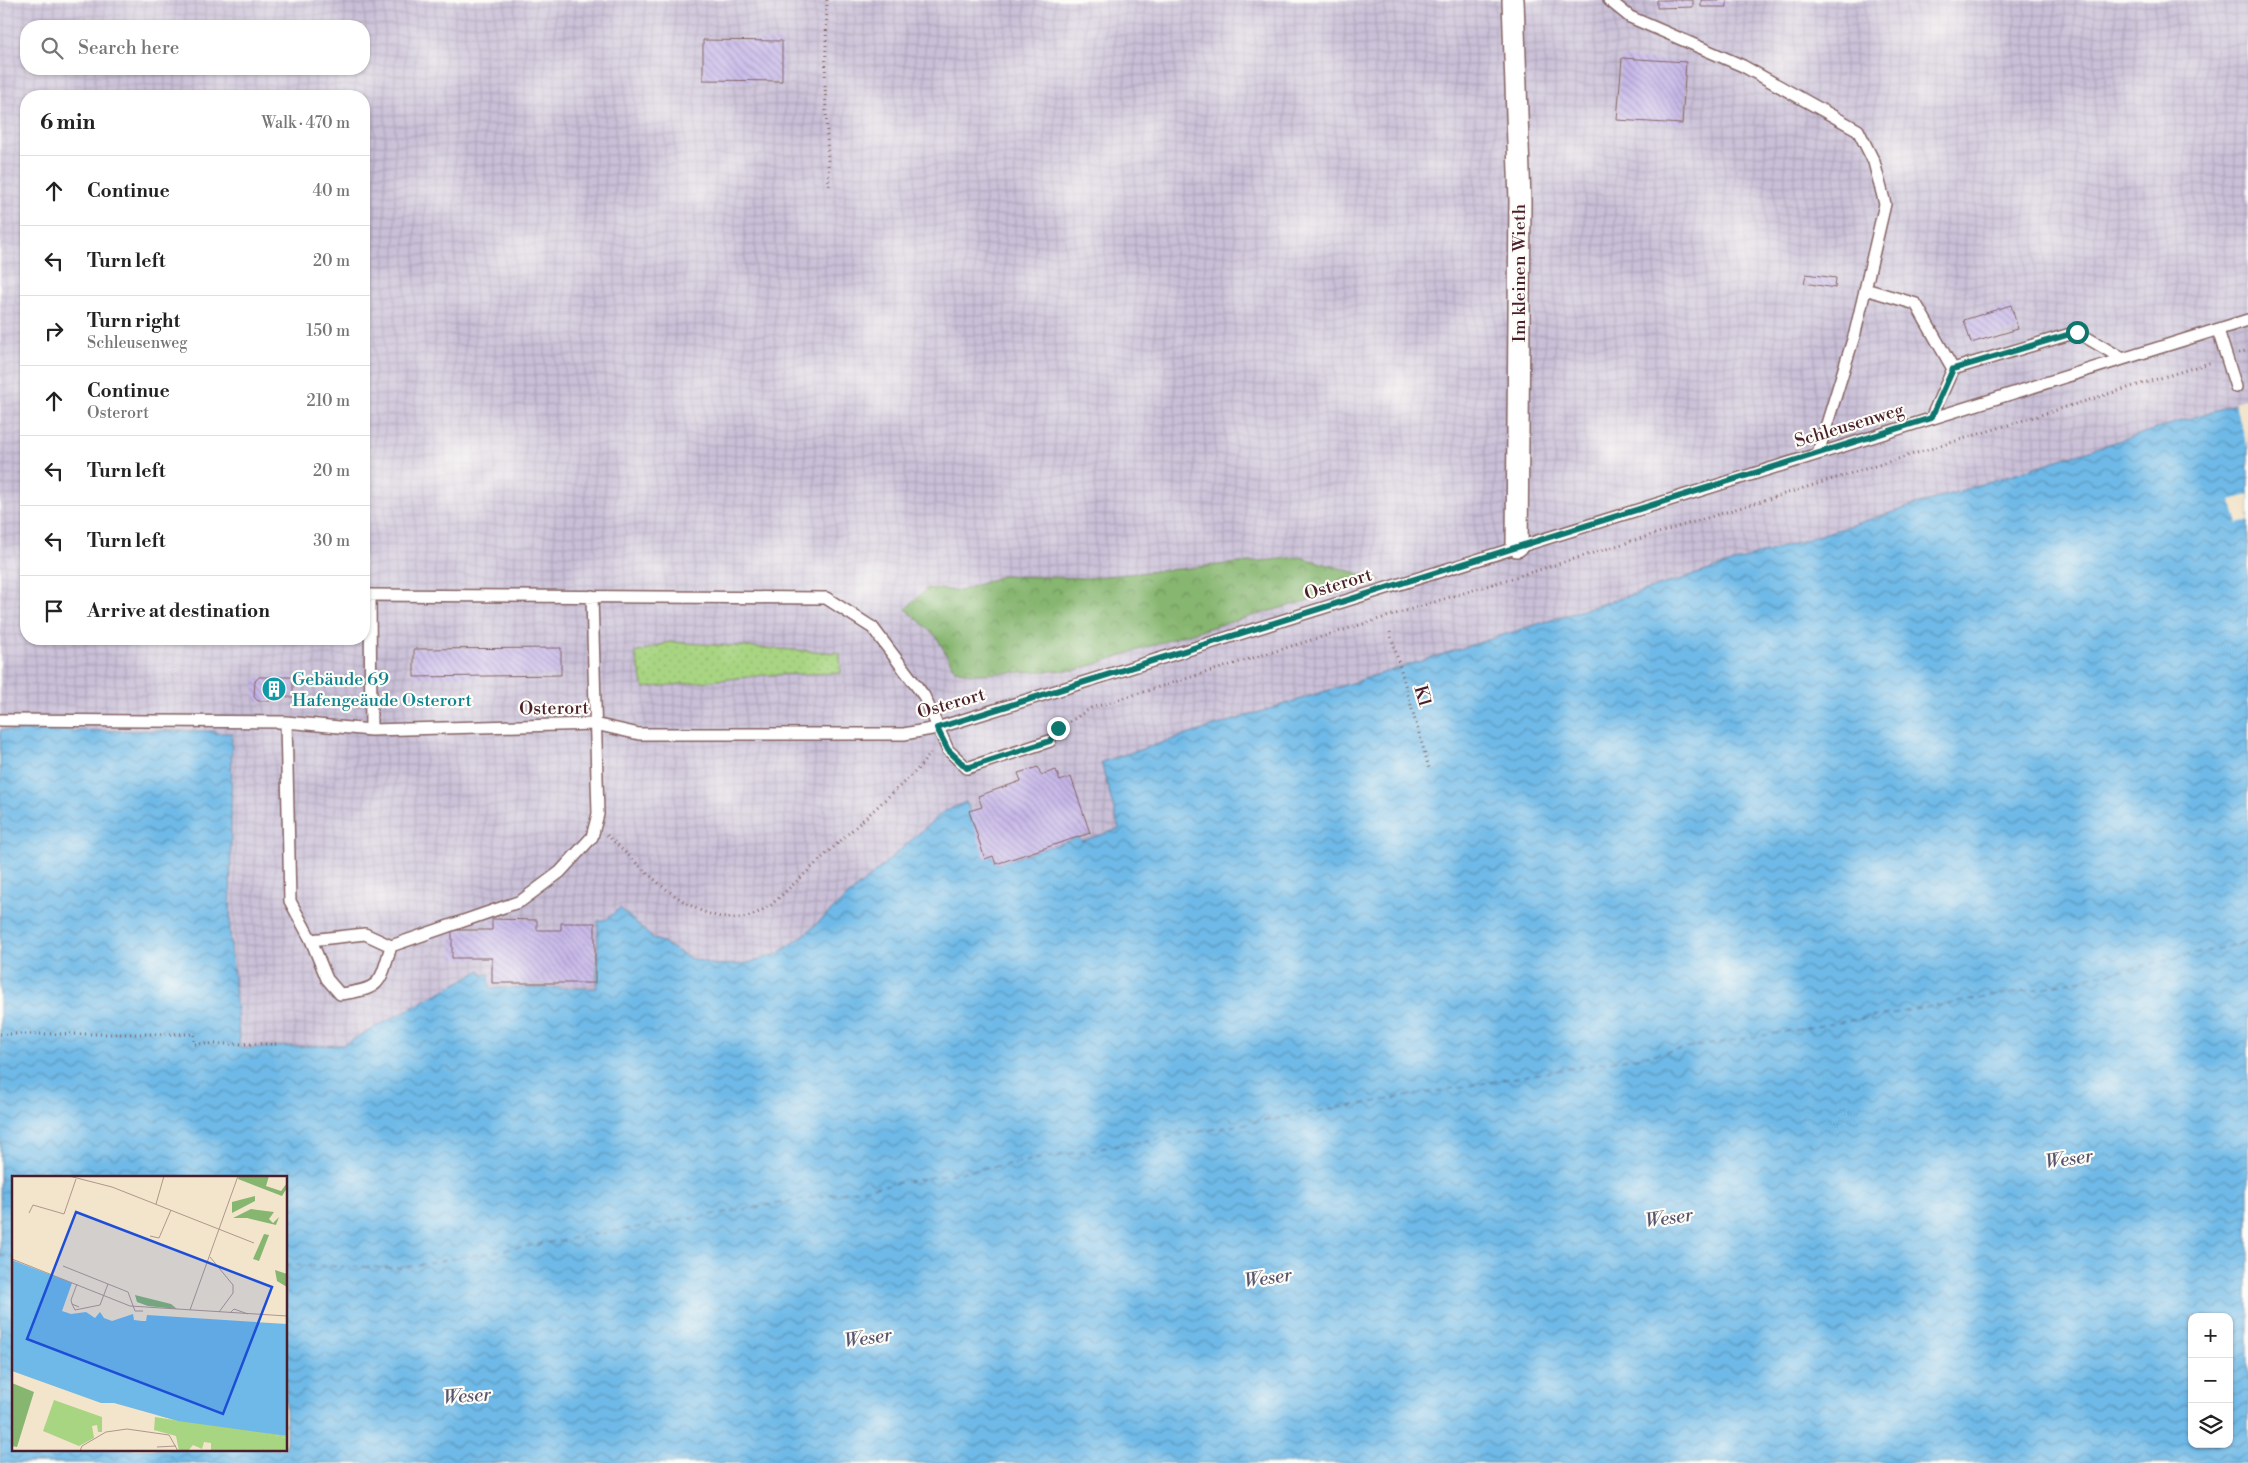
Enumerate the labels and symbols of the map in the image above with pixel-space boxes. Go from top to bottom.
street label: Im kleinen Wieth [1508,204,1531,342]
route start [2066,321,2089,344]
street label: Schleusenweg [1792,398,1907,453]
street label: Osterort [1301,563,1375,606]
place label: Gebäude 69 Hafengeäude Osterort [292,668,472,712]
building icon: Gebäude 69 Hafengeäude Osterort [261,676,287,702]
street label: Osterort [914,683,988,724]
street label: K1 [1409,683,1437,710]
street label: Osterort [519,696,590,721]
route end [1047,717,1070,740]
water label: Weser [2044,1144,2095,1174]
inset map [12,1176,288,1450]
water label: Weser [1644,1203,1695,1233]
water label: Weser [1243,1263,1294,1293]
water label: Weser [843,1323,894,1353]
water label: Weser [442,1382,493,1410]

